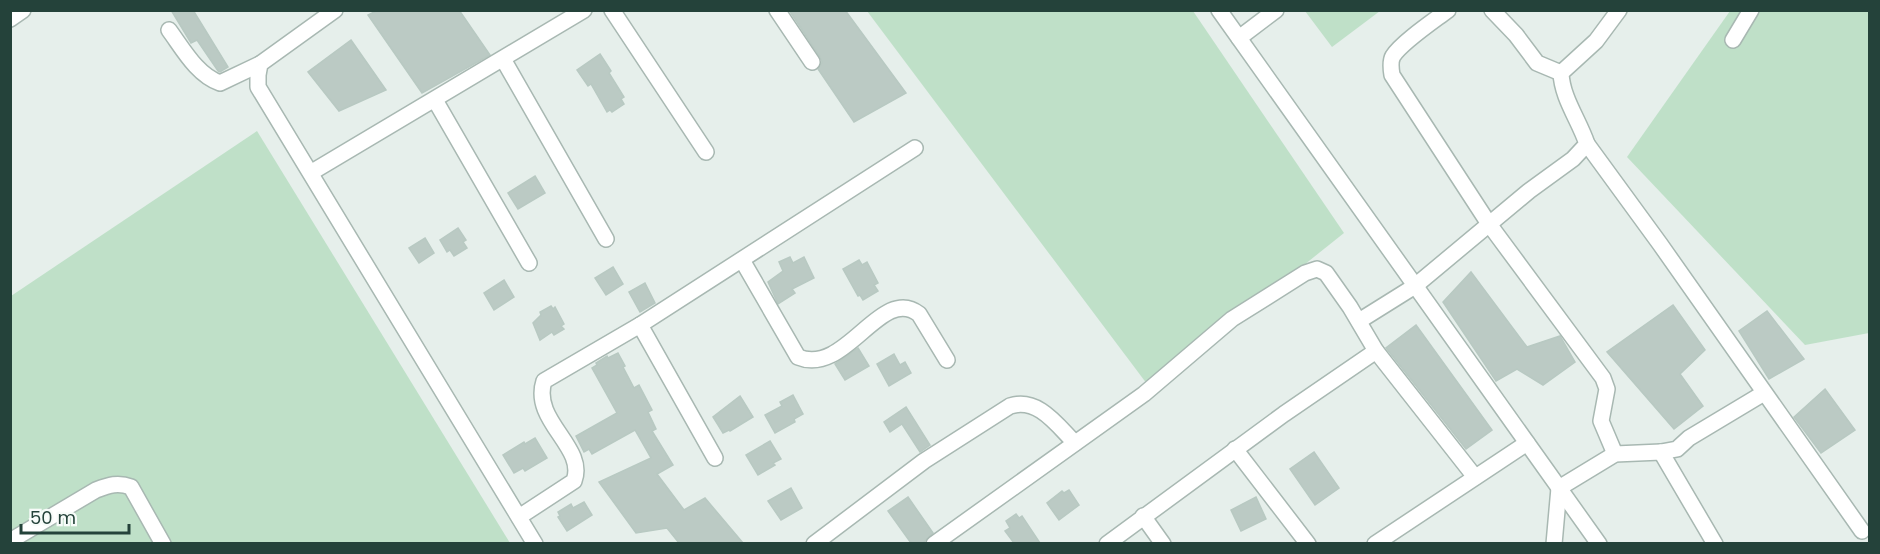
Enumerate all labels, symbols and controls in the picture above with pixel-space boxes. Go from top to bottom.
scale bar [21,497,129,535]
text: 50 m [30,505,76,530]

